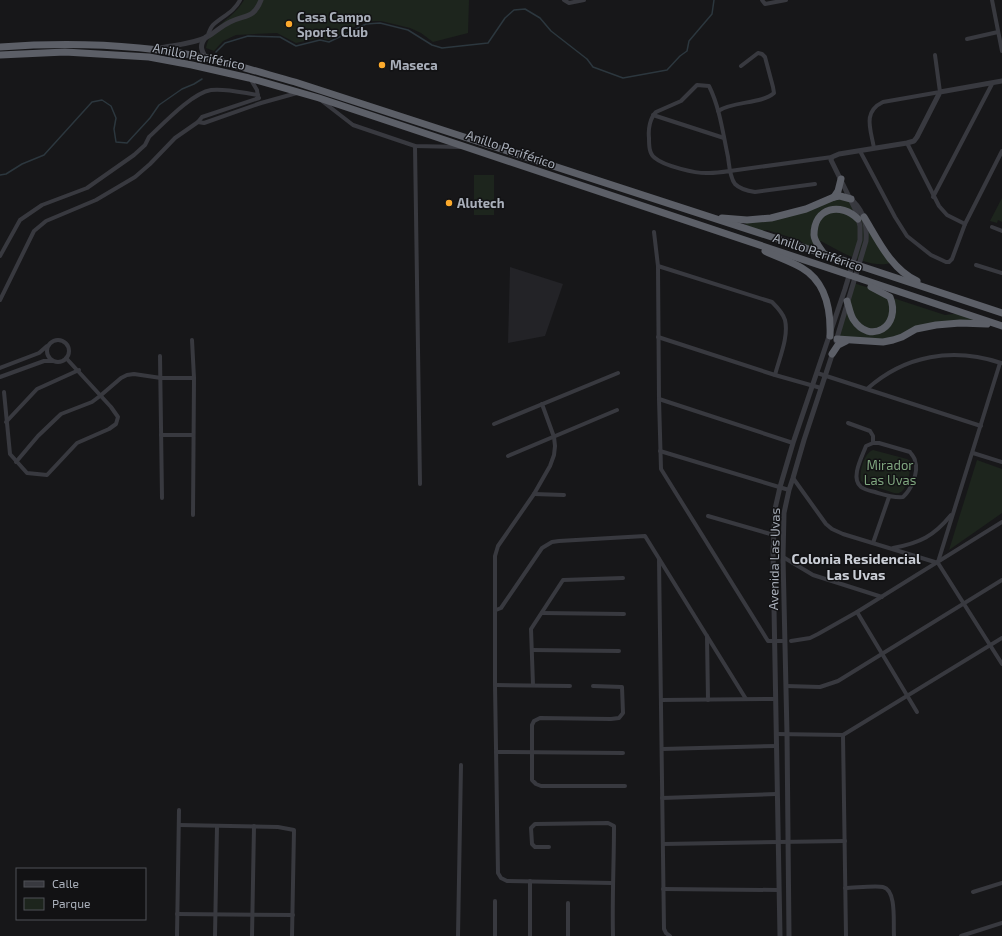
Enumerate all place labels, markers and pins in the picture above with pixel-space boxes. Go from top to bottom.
place label: Casa Campo Sports Club [297,9,371,40]
marker: Casa Campo Sports Club [284,19,294,29]
place label: Maseca [390,57,438,73]
marker: Maseca [377,60,387,70]
place label: Alutech [457,195,505,211]
marker: Alutech [444,198,454,208]

